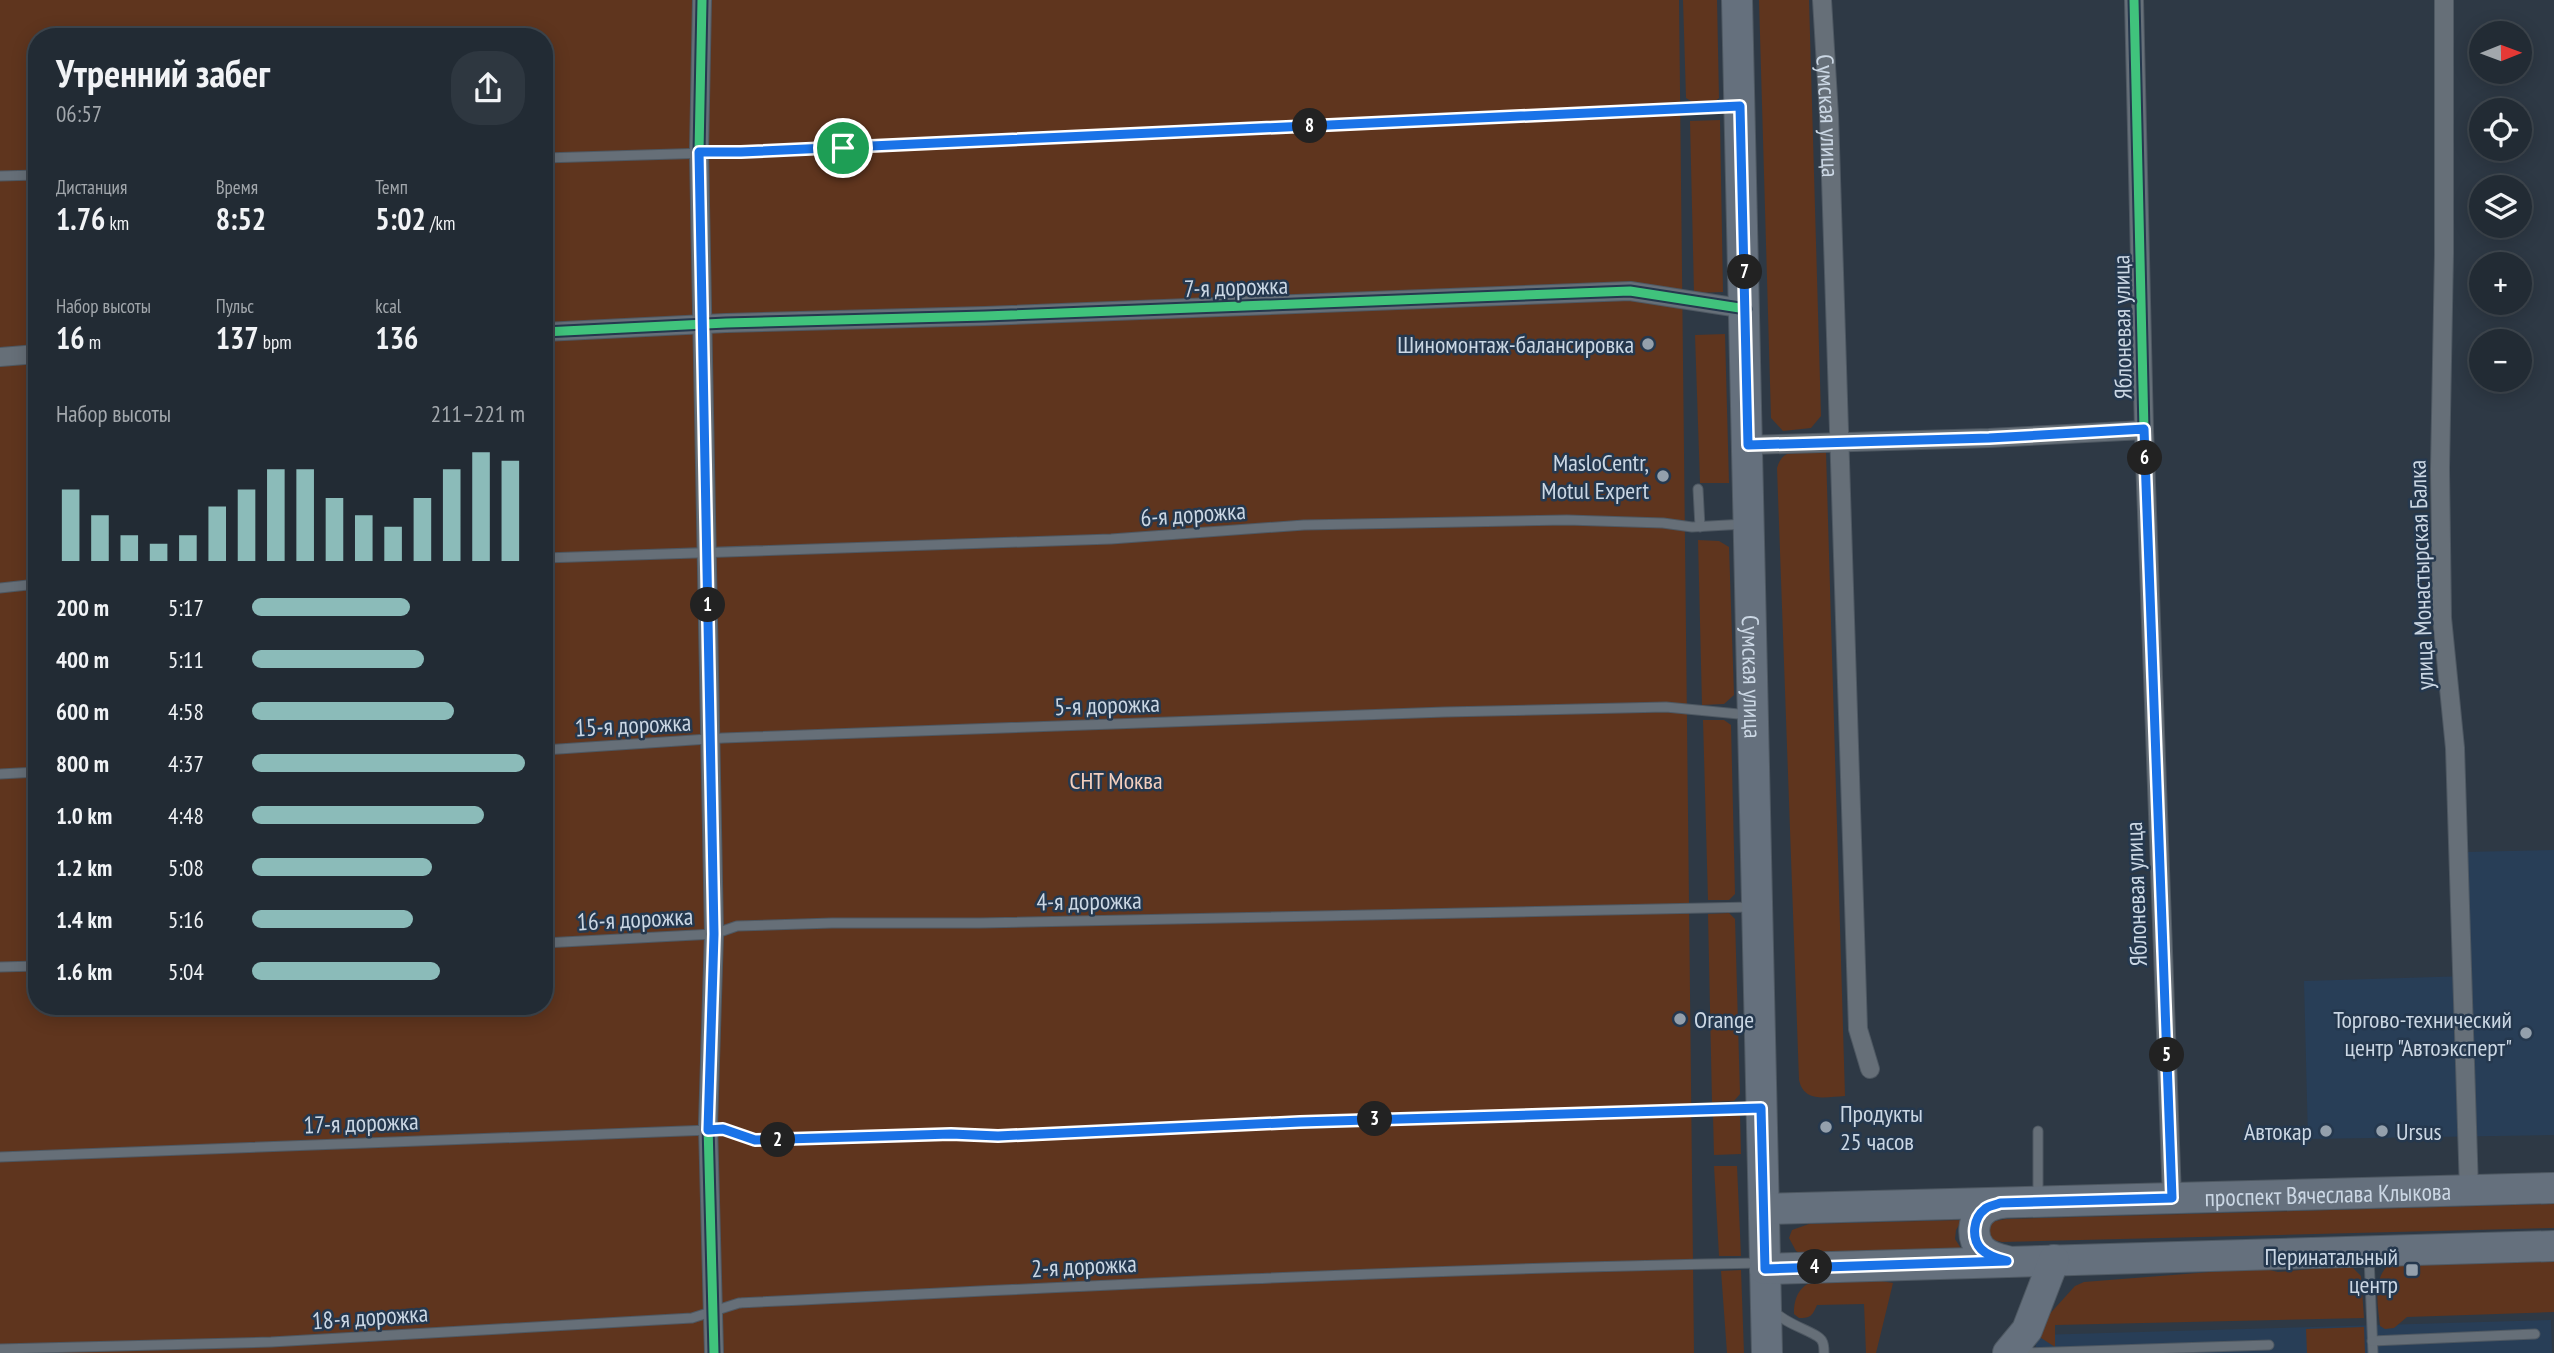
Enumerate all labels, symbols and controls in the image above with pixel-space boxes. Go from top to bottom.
north arrow [2469,21,2532,84]
map controls [2469,21,2532,392]
text: Утренний забег [56,48,270,97]
button: share [451,51,525,125]
street label: Сумская улица [1810,53,1846,178]
button: locate [2469,98,2532,161]
text: 06:57 [56,99,102,128]
pin: 8 [1292,108,1328,144]
text: 8 [1305,113,1314,137]
pin [813,118,873,178]
icon: arrive [824,129,862,167]
text: Дистанция [56,175,127,199]
text: Время [216,175,258,199]
text: Темп [375,175,408,199]
button: layers [2469,175,2532,238]
text: 1.76 [56,199,105,238]
text: 8:52 [216,199,266,238]
text: 5:02 [375,199,426,238]
text: km [105,211,129,235]
text: /km [426,211,455,235]
button: + [2469,252,2532,315]
pin: 7 [1728,254,1762,290]
street label: Яблоневая улица [2105,254,2139,400]
text: 7 [1740,259,1749,283]
street label: 7-я дорожка [1183,270,1289,304]
text: Набор высоты [56,294,151,318]
text: Пульс [216,294,254,318]
text: kcal [375,294,401,318]
text: 16 [56,318,85,357]
text: 137 [216,318,259,357]
text: 136 [375,318,418,357]
place label: Шиномонтаж-балансировка [1397,329,1634,360]
button: − [2469,329,2532,392]
text: m [85,330,101,354]
text: bpm [259,330,292,354]
marker: Шиномонтаж-балансировка [1640,336,1656,352]
text: Набор высоты [56,399,171,428]
text: 211–221 m [431,399,525,428]
pin: 6 [2128,440,2162,476]
text: 6 [2140,445,2149,469]
place label: MasloCentr, Motul Expert [1541,447,1649,506]
street label: улица Монастырская Балка [2401,459,2441,691]
marker: MasloCentr, Motul Expert [1655,468,1671,484]
street label: 6-я дорожка [1139,495,1247,533]
pin: 1 [690,588,726,622]
text: 1 [703,592,712,616]
text: 200 m [56,593,109,622]
text: 5:17 [168,593,204,622]
street label: Сумская улица [1735,615,1769,739]
text: 400 m [56,645,109,674]
text: 5:11 [168,645,204,674]
street label: 5-я дорожка [1054,688,1160,722]
text: 600 m [56,697,109,726]
text: 4:58 [168,697,204,726]
street label: 15-я дорожка [574,706,692,744]
text: 800 m [56,749,109,778]
text: 4:37 [168,749,204,778]
park label: СНТ Моква [1069,765,1163,796]
text: 1.0 km [56,801,112,830]
text: 4:48 [168,801,204,830]
street label: Яблоневая улица [2118,821,2154,967]
text: 1.2 km [56,853,112,882]
text: 5:08 [168,853,204,882]
street label: 4-я дорожка [1036,885,1142,917]
street label: 16-я дорожка [576,900,694,938]
text: 1.4 km [56,905,112,934]
text: 5:16 [168,905,204,934]
text: 1.6 km [56,957,112,986]
text: 5:04 [168,957,204,986]
place label: Orange [1694,1004,1754,1035]
place label: Торгово-технический центр "Автоэксперт" [2333,1004,2512,1063]
marker: Orange [1672,1011,1688,1027]
marker: Торгово-технический центр "Автоэксперт" [2518,1025,2534,1041]
pin: 5 [2150,1038,2184,1072]
text: 5 [2162,1042,2171,1066]
place label: Продукты 25 часов [1840,1098,1923,1157]
pin: 3 [1358,1102,1392,1136]
street label: 17-я дорожка [303,1106,419,1140]
text: 3 [1370,1106,1379,1130]
place label: Автокар [2244,1116,2312,1147]
place label: Ursus [2396,1116,2442,1147]
marker: Продукты 25 часов [1818,1119,1834,1135]
pin: 2 [760,1122,796,1158]
marker: Автокар [2318,1123,2334,1139]
marker: Ursus [2374,1123,2390,1139]
text: 2 [773,1127,782,1151]
street label: проспект Вячеслава Клыкова [2204,1175,2451,1213]
place label: Перинатальный центр [2265,1241,2398,1300]
street label: 2-я дорожка [1030,1248,1138,1284]
pin: 4 [1798,1250,1832,1284]
text: 4 [1810,1254,1819,1278]
marker: Перинатальный центр [2404,1262,2420,1278]
street label: 18-я дорожка [311,1297,429,1337]

